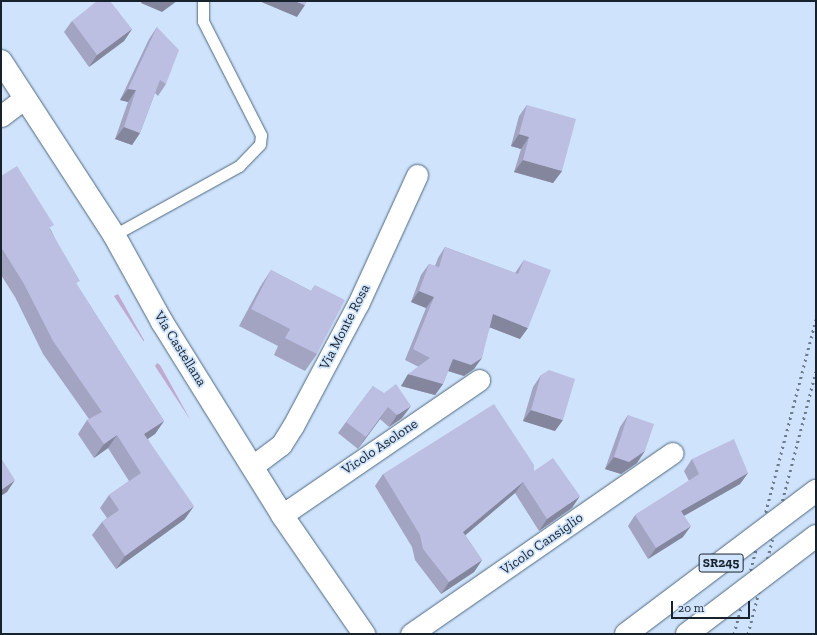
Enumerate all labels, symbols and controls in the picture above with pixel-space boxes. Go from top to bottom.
street label: Via Monte Rosa [316,282,374,372]
street label: Via Castellana [150,308,210,390]
street label: Vicolo Asolone [339,415,421,479]
street label: Vicolo Cansiglio [498,509,586,579]
road number: SR245 [698,552,744,574]
scale bar [673,593,752,619]
text: 20 m [678,601,704,615]

